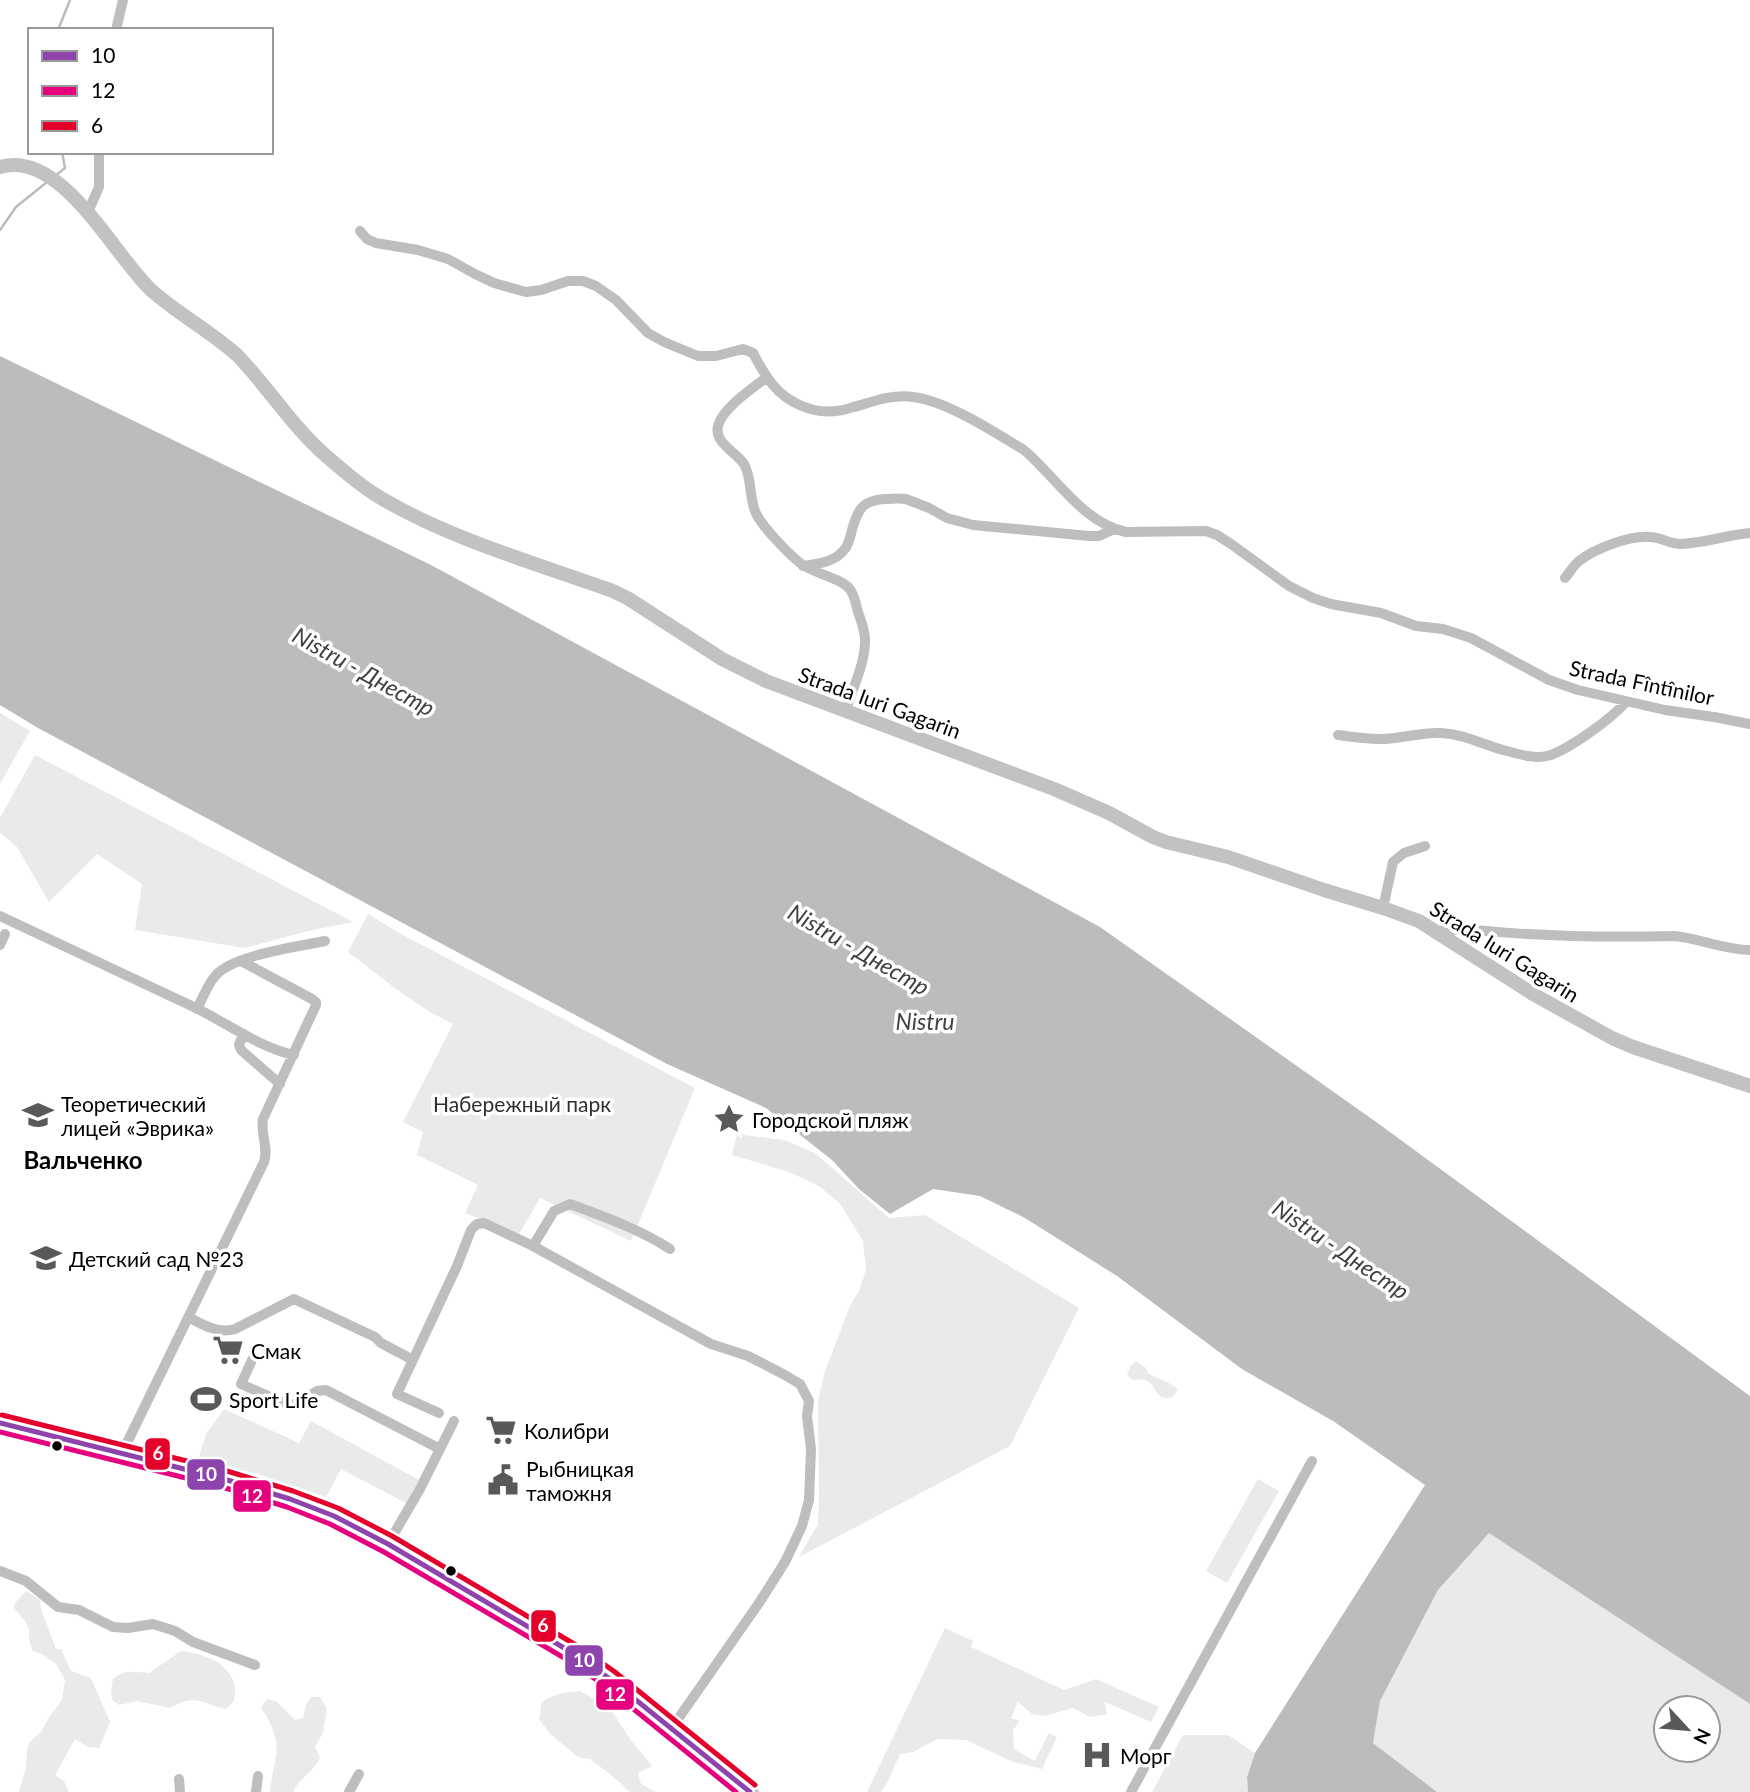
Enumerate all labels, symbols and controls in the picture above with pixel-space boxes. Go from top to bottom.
legend [28,28,273,154]
text: 10 [91,42,115,67]
text: 12 [91,77,115,102]
text: 6 [91,112,103,137]
water label: Nistru - Днестр [288,620,440,722]
street label: Strada Fîntînilor [1568,654,1717,710]
street label: Strada Iuri Gagarin [795,661,965,743]
street label: Strada Iuri Gagarin [1426,895,1584,1007]
water label: Nistru - Днестр [784,897,934,1001]
water label: Nistru [896,1007,954,1035]
place label: Теоретический лицей «Эврика» [61,1091,214,1140]
park label: Набережный парк [433,1091,611,1116]
school or university icon: Теоретический лицей «Эврика» [21,1098,55,1132]
place icon: Городской пляж [712,1102,746,1136]
place label: Городской пляж [752,1107,909,1132]
district label: Вальченко [23,1145,143,1174]
water label: Nistru - Днестр [1268,1193,1414,1305]
school or university icon: Детский сад №23 [29,1241,63,1275]
place label: Детский сад №23 [69,1246,244,1271]
supermarket icon: Смак [211,1333,245,1367]
place label: Смак [251,1338,301,1363]
sports icon: Sport Life [189,1382,223,1416]
place label: Sport Life [229,1387,318,1412]
supermarket icon: Колибри [484,1413,518,1447]
place label: Колибри [524,1418,609,1443]
line badge: 6 [144,1437,171,1471]
unlabelled marker [50,1439,64,1453]
text: 6 [152,1441,164,1464]
place label: Рыбницкая таможня [526,1456,634,1505]
line badge: 10 [186,1458,226,1491]
text: 10 [195,1462,217,1485]
public building icon: Рыбницкая таможня [486,1463,520,1497]
line badge: 12 [232,1479,272,1513]
text: 12 [241,1484,263,1507]
unlabelled marker [444,1564,458,1578]
line badge: 6 [530,1609,557,1643]
text: 6 [537,1613,549,1636]
line badge: 10 [564,1644,604,1677]
text: 10 [573,1648,595,1671]
line badge: 12 [595,1678,635,1711]
text: 12 [604,1682,626,1705]
north arrow [1652,1694,1722,1764]
text: N [1689,1725,1716,1748]
hospital icon: Морг [1080,1738,1114,1772]
place label: Морг [1120,1743,1172,1768]

